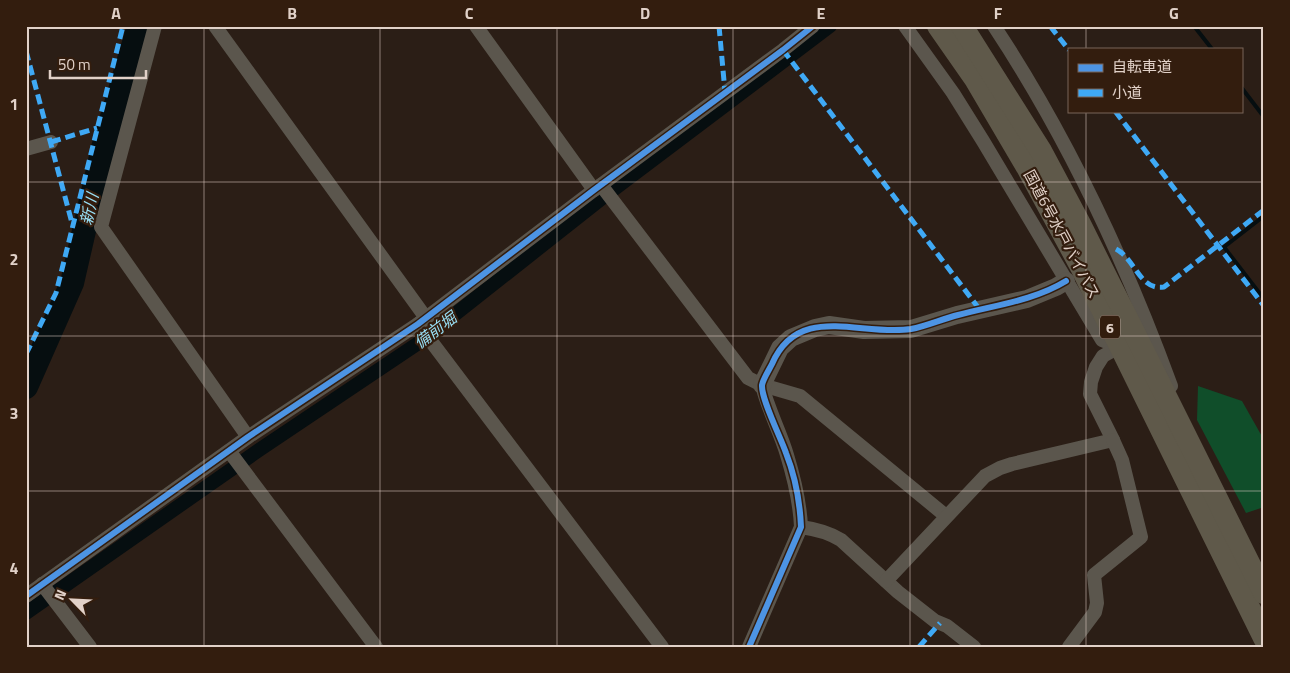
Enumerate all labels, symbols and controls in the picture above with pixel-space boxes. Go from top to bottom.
text: A [111,1,121,25]
text: B [287,1,297,25]
text: C [465,1,474,25]
text: D [640,1,650,25]
text: E [817,1,826,25]
text: F [994,1,1003,25]
text: G [1169,1,1179,25]
scale bar [50,48,146,80]
legend [1068,48,1242,112]
text: 50 m [58,53,91,76]
text: 自転車道 [1112,55,1172,78]
text: 小道 [1112,81,1142,104]
text: 1 [10,92,18,116]
street label: 国道6号水戸バイパス [1018,165,1106,303]
water label: 新川 [74,189,105,227]
text: 2 [10,247,18,271]
water label: 備前堀 [409,304,464,354]
road number: 6 [1100,316,1120,338]
text: 3 [10,401,18,425]
text: 4 [10,556,19,580]
north arrow [48,576,98,626]
text: N [48,586,71,603]

